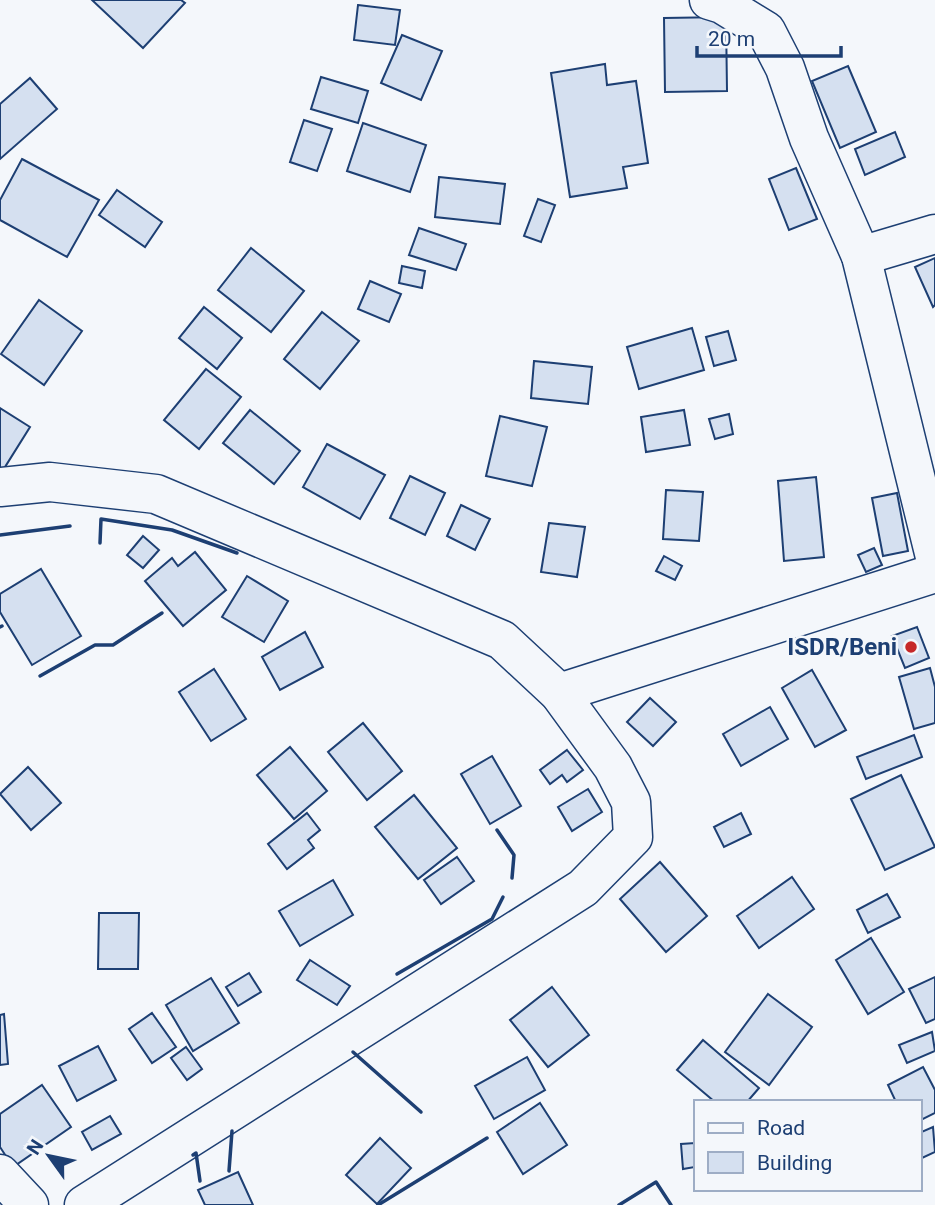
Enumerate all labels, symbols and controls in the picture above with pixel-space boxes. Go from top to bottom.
scale bar [697,14,841,58]
text: 20 m [708,27,755,51]
place label: ISDR/Beni [787,633,897,661]
marker: ISDR/Beni [903,639,919,655]
legend [694,1100,921,1191]
text: Road [757,1116,805,1140]
north arrow [14,1121,84,1191]
text: N [22,1135,48,1159]
text: Building [757,1151,832,1175]

